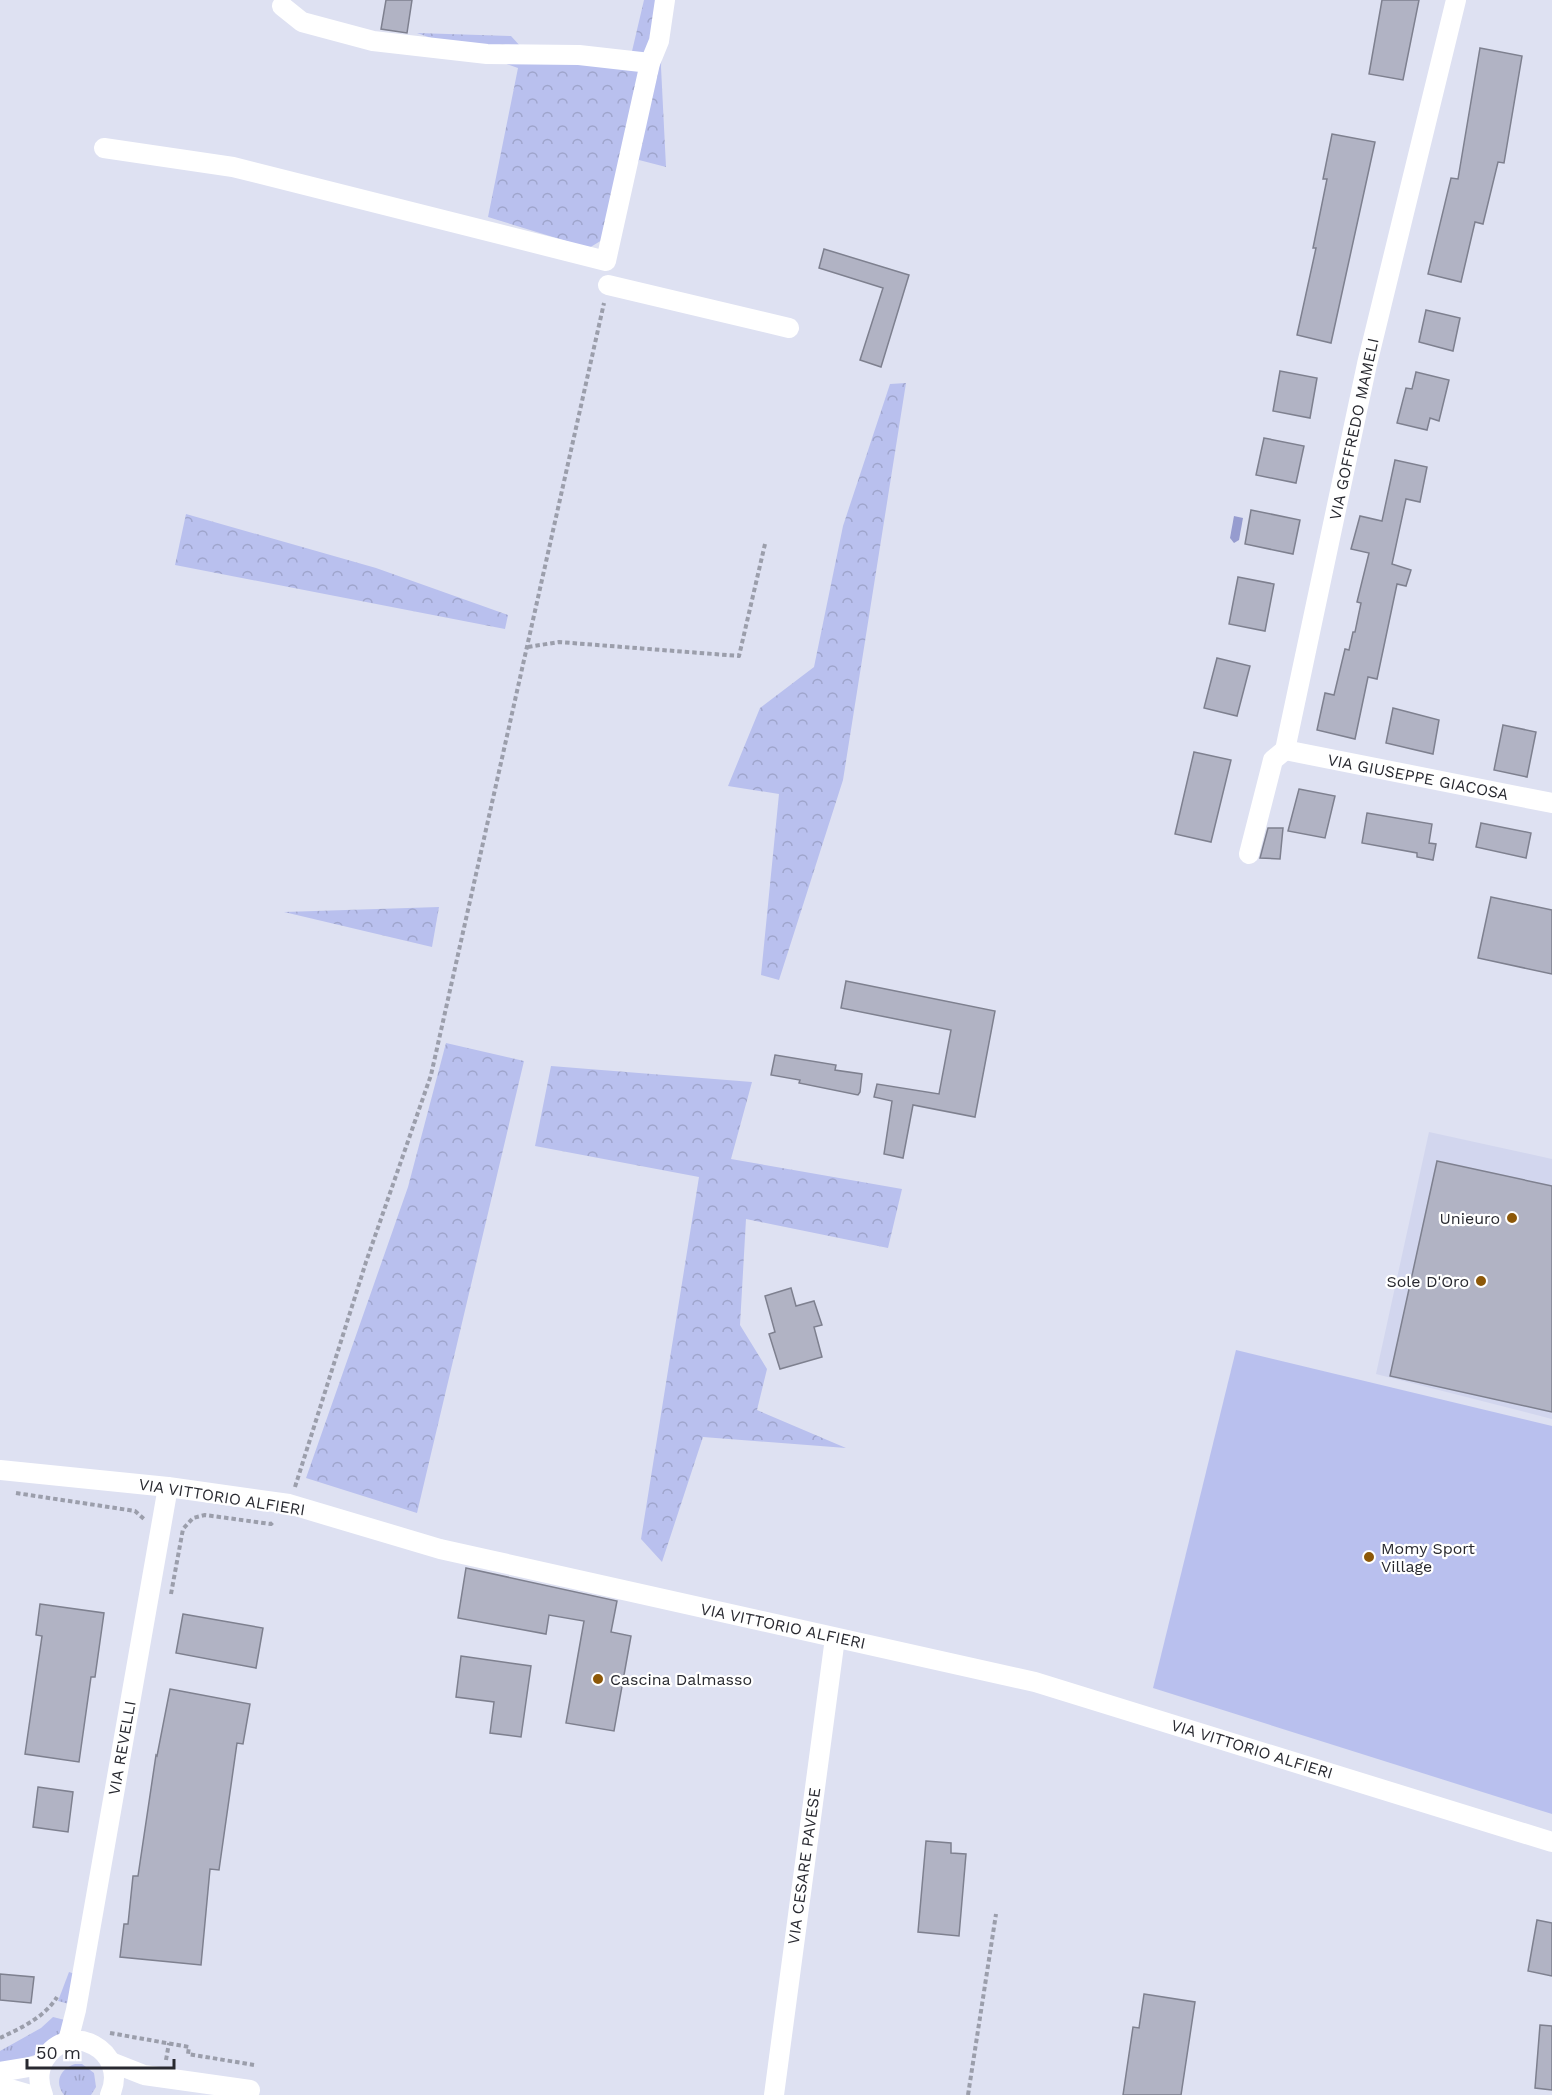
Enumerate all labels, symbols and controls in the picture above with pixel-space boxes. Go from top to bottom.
street label: VIA GOFFREDO MAMELI [1325,336,1383,522]
street label: VIA GIUSEPPE GIACOSA [1326,750,1511,804]
place label: Unieuro [1440,1209,1500,1228]
marker: Unieuro [1505,1211,1519,1225]
place label: Sole D'Oro [1387,1272,1469,1291]
marker: Sole D'Oro [1474,1274,1488,1288]
street label: VIA VITTORIO ALFIERI [137,1474,307,1520]
place label: Momy Sport Village [1381,1539,1475,1576]
marker: Momy Sport Village [1362,1550,1376,1564]
street label: VIA VITTORIO ALFIERI [699,1599,867,1653]
place label: Cascina Dalmasso [610,1670,752,1689]
marker: Cascina Dalmasso [591,1672,605,1686]
street label: VIA REVELLI [104,1699,140,1797]
street label: VIA VITTORIO ALFIERI [1169,1715,1335,1783]
street label: VIA CESARE PAVESE [784,1786,824,1946]
scale bar [27,2032,174,2070]
text: 50 m [36,2042,81,2063]

